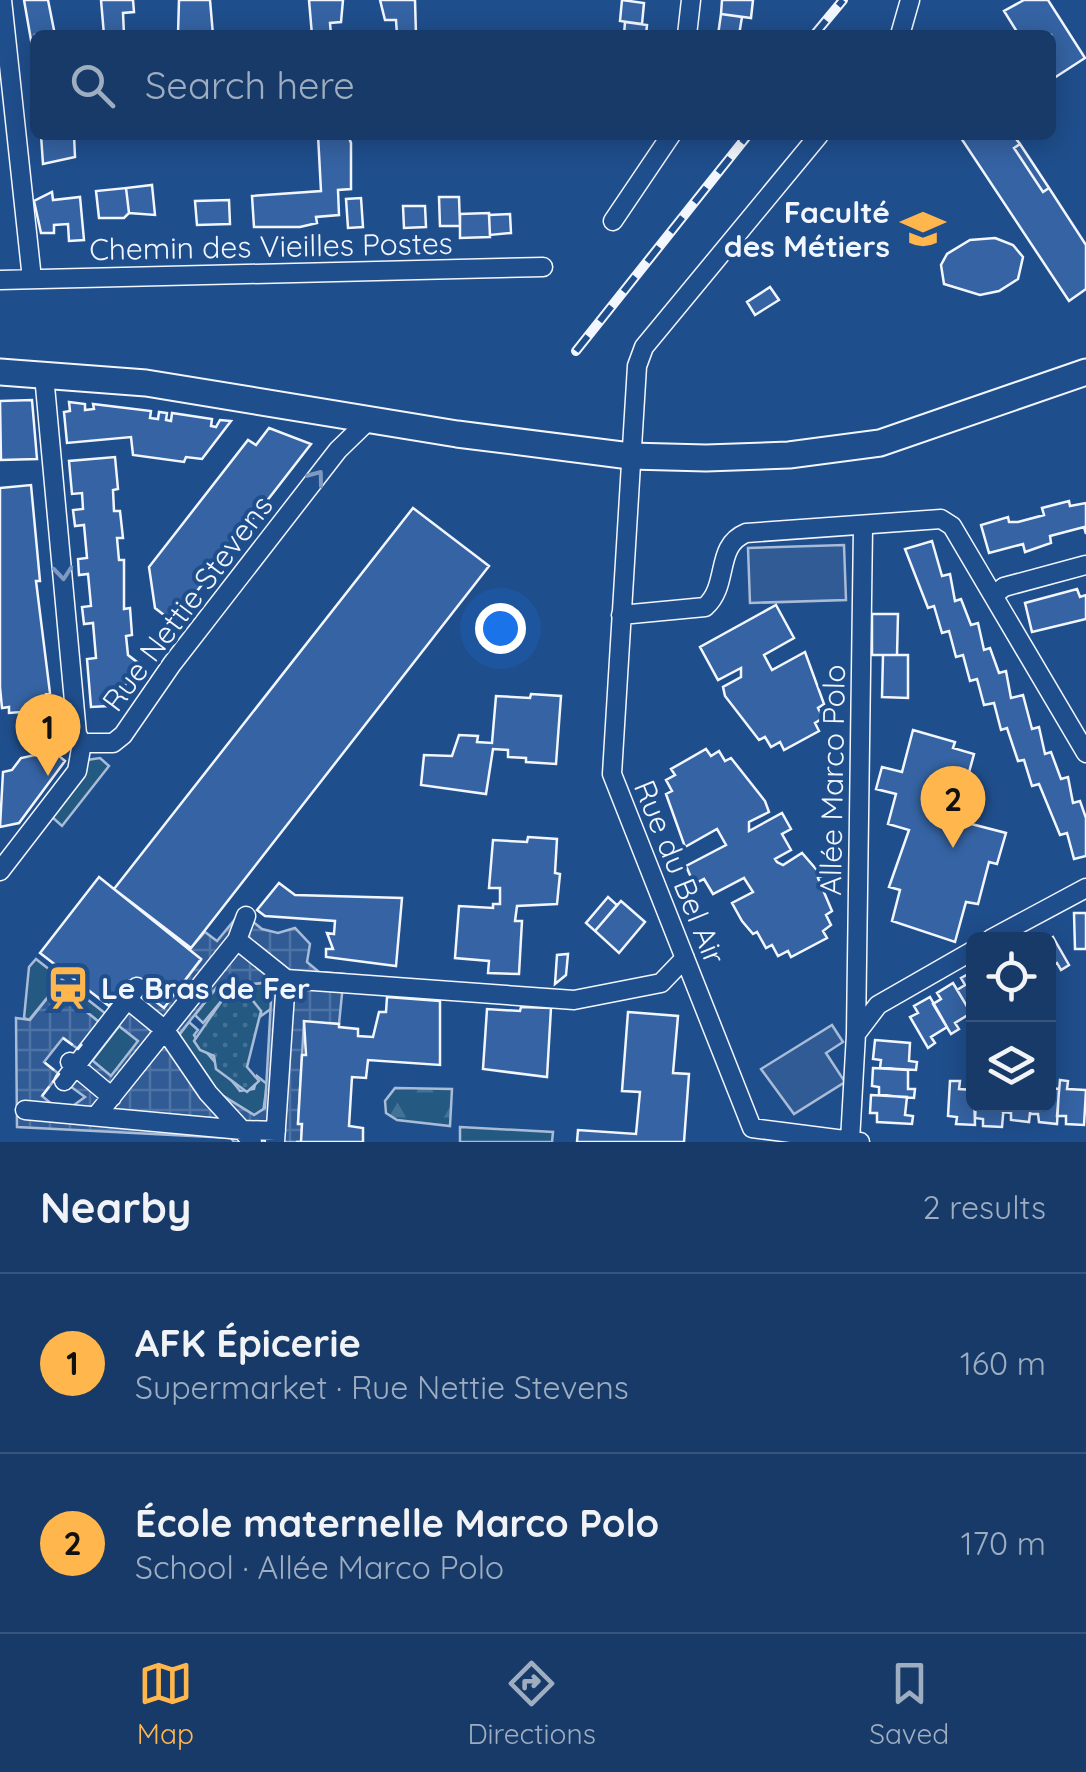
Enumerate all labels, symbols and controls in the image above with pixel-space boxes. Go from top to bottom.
search box [30,30,1056,140]
icon: search [65,58,120,113]
text: Search here [145,61,355,109]
place label: Faculté des Métiers [724,193,890,265]
school or university icon: Faculté des Métiers [899,205,947,253]
street label: Chemin des Vieilles Postes [89,224,453,268]
one-way arrow [306,470,323,488]
street label: Rue Nettie Stevens [93,488,281,718]
one-way arrow [51,565,73,581]
your location [475,603,526,654]
street label: Allée Marco Polo [811,664,853,896]
pin: 1 [15,694,80,776]
pin: 2 [920,766,986,848]
street label: Rue du Bel Air [626,775,734,970]
map controls [966,932,1056,1112]
button: locate [966,932,1056,1022]
station icon: Le Bras de Fer [44,964,92,1012]
place label: Le Bras de Fer [101,969,310,1007]
button: layers [966,1022,1056,1112]
text: Nearby [40,1181,191,1234]
text: 2 results [923,1187,1046,1227]
text: AFK Épicerie [135,1319,361,1367]
text: 1 [66,1343,79,1383]
text: 160 m [960,1343,1046,1383]
text: Supermarket · Rue Nettie Stevens [135,1367,629,1407]
text: École maternelle Marco Polo [135,1499,659,1547]
text: 2 [63,1523,82,1563]
text: 170 m [961,1523,1046,1563]
text: School · Allée Marco Polo [135,1547,504,1587]
tab: Map [137,1656,194,1751]
tab: Directions [467,1656,596,1751]
tab: Saved [869,1656,949,1751]

